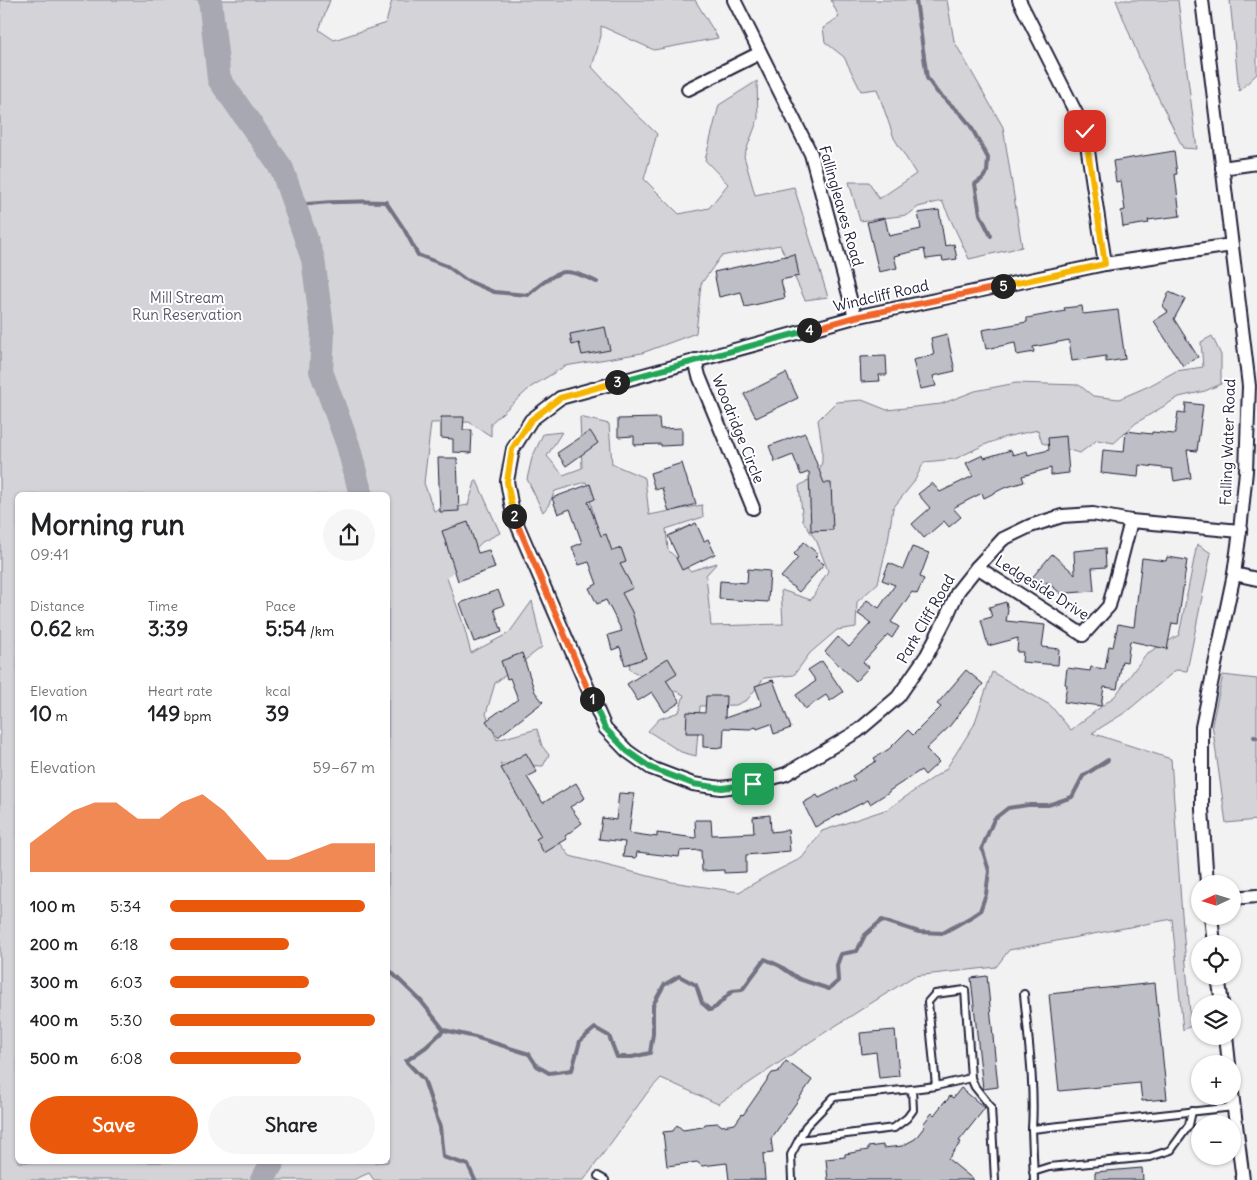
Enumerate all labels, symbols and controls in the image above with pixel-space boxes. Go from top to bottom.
pin [1064,110,1106,152]
icon: check [1071,117,1099,145]
street label: Fallingleaves Road [815,143,868,268]
pin: 5 [990,274,1016,298]
street label: Windcliff Road [831,275,931,316]
text: 5 [999,277,1008,295]
park label: Mill Stream Run Reservation [132,288,242,324]
pin: 4 [796,318,822,342]
text: 4 [805,321,814,339]
pin: 3 [604,370,630,394]
street label: Woodridge Circle [708,372,769,486]
text: 3 [614,373,621,391]
street label: Falling Water Road [1216,378,1239,506]
pin: 2 [502,504,526,528]
text: Morning run [30,507,185,543]
text: 2 [511,507,518,525]
button: share [323,509,375,561]
text: 09:41 [30,544,69,564]
street label: Ledgeside Drive [992,551,1093,624]
street label: Park Cliff Road [892,571,959,667]
text: Distance [30,597,85,615]
text: Time [148,597,178,615]
text: Pace [265,597,296,615]
text: 0.62 [30,615,72,642]
text: 3:39 [148,615,188,642]
text: 5:54 [265,615,306,642]
text: km [72,622,95,640]
text: /km [306,622,334,640]
text: Elevation [30,682,87,700]
text: Heart rate [148,682,213,700]
text: kcal [265,682,291,700]
pin: 1 [580,686,604,712]
text: 1 [590,690,595,708]
text: 10 [30,700,52,727]
text: 149 [148,700,180,727]
text: 39 [265,700,289,727]
text: m [52,707,68,725]
text: bpm [180,707,212,725]
text: Elevation [30,757,96,777]
text: 59–67 m [313,757,375,777]
pin [732,763,774,805]
icon: arrive [739,770,767,798]
north arrow [1191,875,1241,925]
map controls [1191,875,1241,1165]
text: 100 m [30,896,75,916]
text: 5:34 [110,896,141,916]
text: 200 m [30,934,78,954]
text: 6:18 [110,934,138,954]
button: locate [1191,935,1241,985]
text: 300 m [30,972,78,992]
text: 6:03 [110,972,142,992]
button: layers [1191,995,1241,1045]
text: 400 m [30,1010,78,1030]
text: 5:30 [110,1010,142,1030]
text: 500 m [30,1048,78,1068]
text: 6:08 [110,1048,143,1068]
button: + [1191,1055,1241,1105]
button: Save [30,1096,198,1154]
button: Share [208,1096,375,1154]
button: − [1191,1115,1241,1165]

